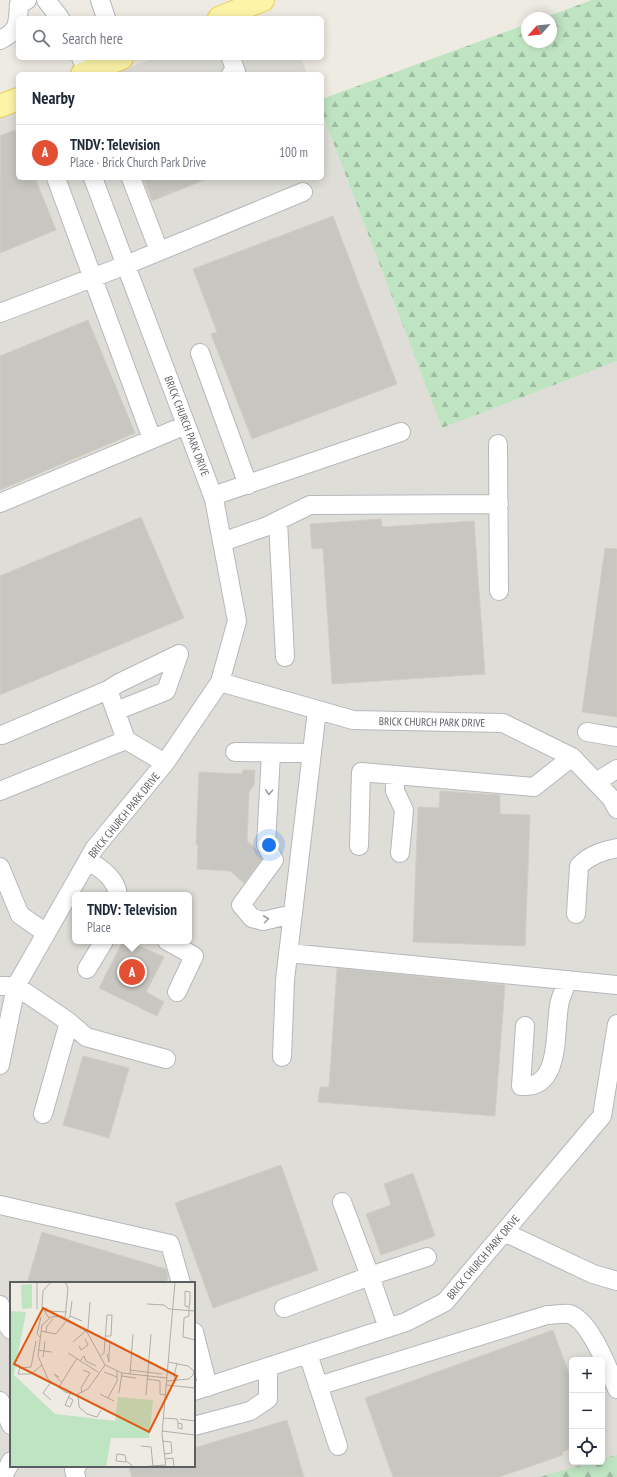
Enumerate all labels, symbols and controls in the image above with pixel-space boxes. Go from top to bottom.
north arrow [521,12,557,48]
search box [16,16,324,60]
icon: search [30,27,52,49]
text: Search here [62,29,123,48]
text: Nearby [32,87,75,109]
text: TNDV: Television [70,135,160,154]
text: A [42,144,48,161]
text: 100 m [279,144,308,161]
text: Place · Brick Church Park Drive [70,154,206,171]
street label: BRICK CHURCH PARK DRIVE [161,374,213,478]
street label: BRICK CHURCH PARK DRIVE [379,714,486,730]
street label: BRICK CHURCH PARK DRIVE [85,769,163,861]
one-way arrow [265,789,273,795]
your location [259,835,279,855]
popup [72,892,192,944]
text: TNDV: Television [87,900,177,919]
one-way arrow [263,915,269,924]
text: Place [87,919,111,936]
pin: A [119,957,145,987]
street label: BRICK CHURCH PARK DRIVE [443,1212,523,1302]
inset map [10,1282,195,1467]
map controls [569,1357,605,1465]
button: + [569,1357,605,1393]
button: − [569,1393,605,1429]
button: locate [569,1429,605,1465]

